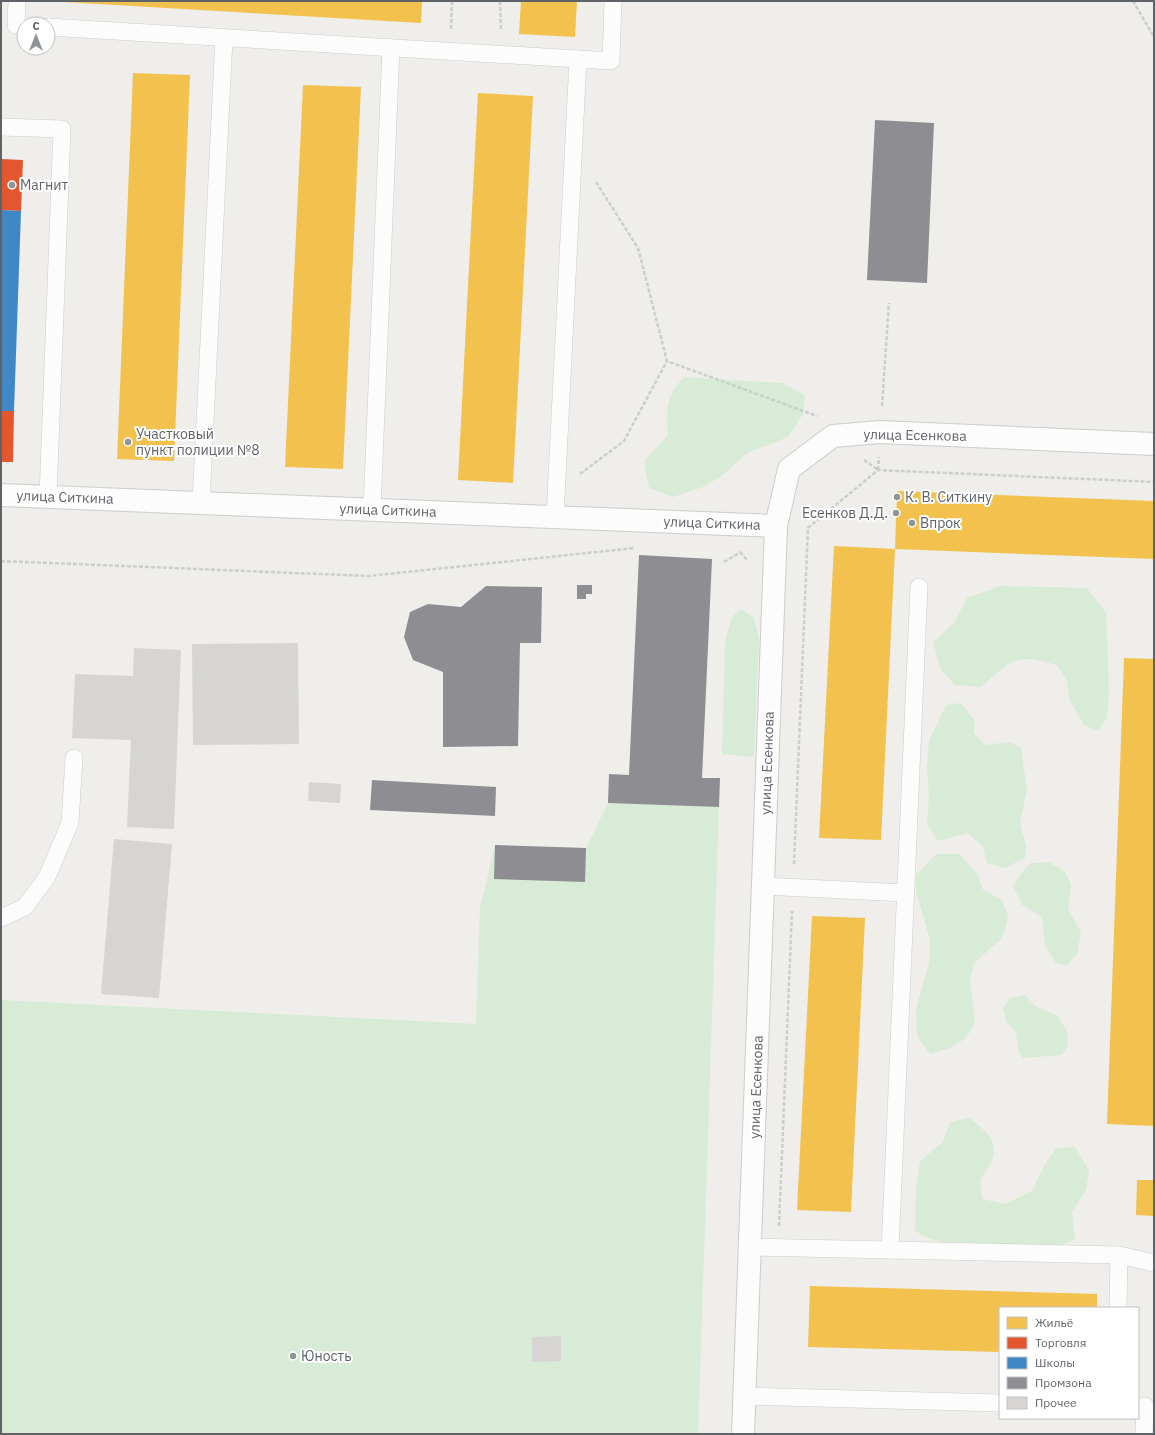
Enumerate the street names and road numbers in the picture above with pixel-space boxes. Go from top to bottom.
street label: улица Есенкова [863,425,967,445]
street label: улица Ситкина [16,486,114,508]
street label: улица Ситкина [339,499,437,521]
street label: улица Ситкина [663,512,761,534]
street label: улица Есенкова [756,710,778,815]
street label: улица Есенкова [745,1034,767,1139]

